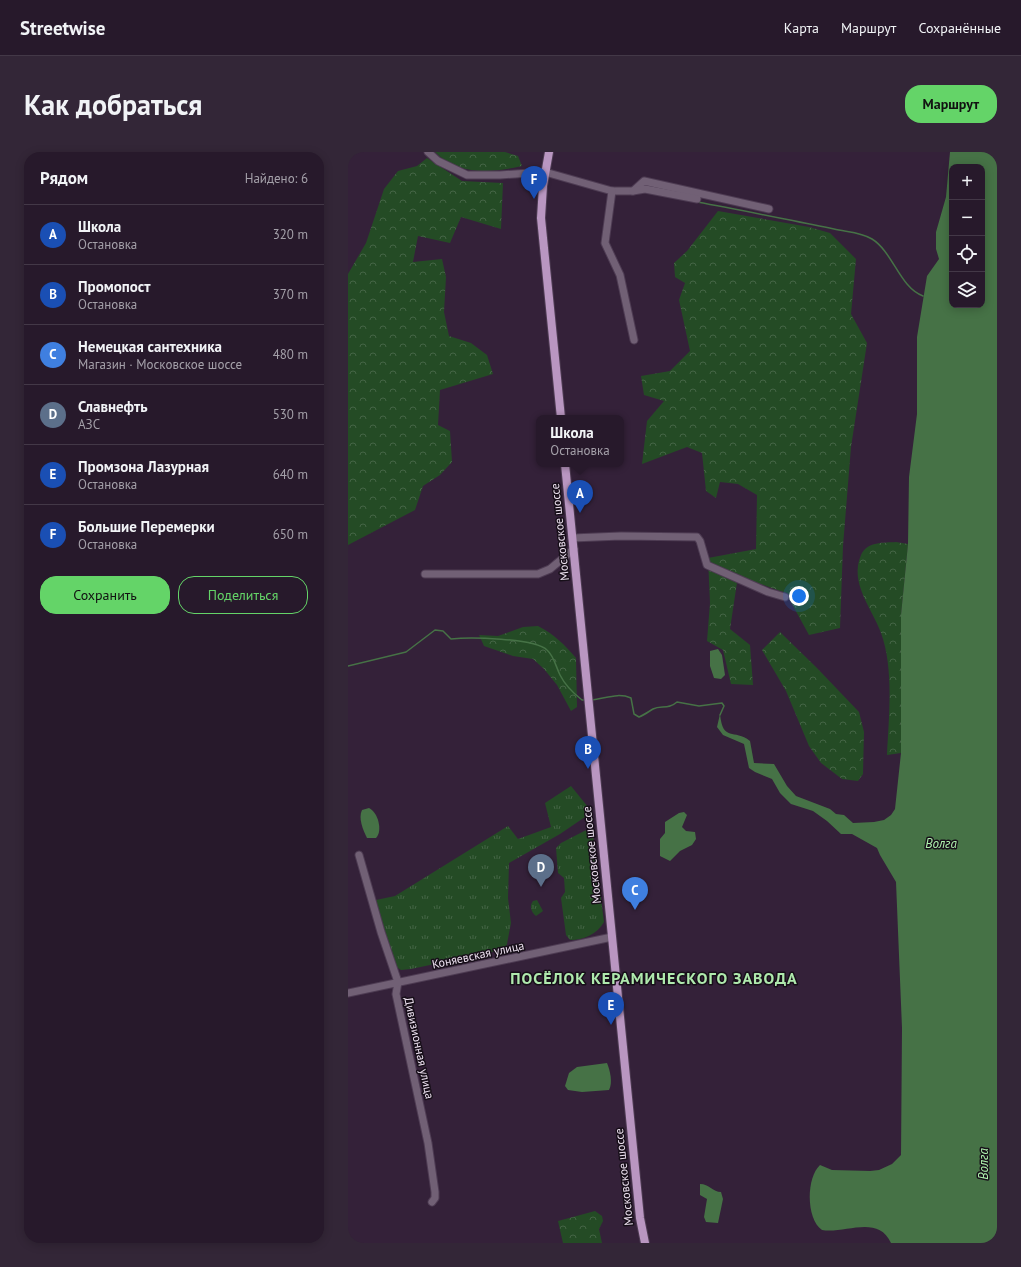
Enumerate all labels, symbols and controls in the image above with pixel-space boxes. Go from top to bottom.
text: Streetwise [20,16,105,40]
text: Карта [784,19,819,37]
text: Маршрут [841,19,896,37]
text: Сохранённые [918,19,1001,37]
button: Маршрут [905,85,997,123]
text: Как добраться [24,86,202,123]
map controls [949,164,985,308]
button: + [949,164,985,200]
pin: F [521,166,547,199]
text: Рядом [40,167,88,189]
text: Найдено: 6 [245,170,308,187]
button: − [949,200,985,236]
text: Школа [78,217,121,236]
text: A [49,226,57,243]
text: 320 m [273,226,308,243]
text: Остановка [78,236,137,253]
button: locate [949,236,985,272]
button: layers [949,272,985,308]
text: Промопост [78,277,151,296]
text: B [49,286,57,303]
text: 370 m [273,286,308,303]
text: Остановка [78,296,137,313]
text: Немецкая сантехника [78,337,222,356]
text: C [49,346,57,363]
text: 480 m [273,346,308,363]
text: Магазин · Московское шоссе [78,356,242,373]
text: Славнефть [78,397,148,416]
text: D [49,406,57,423]
text: 530 m [273,406,308,423]
popup [536,415,624,467]
text: АЗС [78,416,100,433]
text: Школа [550,423,594,442]
text: Остановка [550,442,610,459]
text: Промзона Лазурная [78,457,209,476]
text: E [50,466,56,483]
text: 640 m [273,466,308,483]
text: Остановка [78,476,137,493]
pin: A [567,480,593,513]
street label: Московское шоссе [547,483,572,581]
text: Большие Перемерки [78,517,215,536]
text: F [50,526,56,543]
text: 650 m [273,526,308,543]
text: Остановка [78,536,137,553]
button: Сохранить [40,576,170,614]
button: Поделиться [178,576,308,614]
your location [789,586,809,606]
pin: B [575,736,601,769]
street label: Московское шоссе [579,806,604,904]
water label: Волга [925,835,957,852]
pin: D [528,854,554,887]
pin: C [622,877,648,910]
street label: Коняевская улица [430,937,525,972]
district label: ПОСЁЛОК КЕРАМИЧЕСКОГО ЗАВОДА [510,968,798,988]
pin: E [598,992,624,1025]
street label: Дивизионная улица [401,996,438,1100]
street label: Московское шоссе [611,1128,636,1226]
water label: Волга [975,1148,992,1180]

